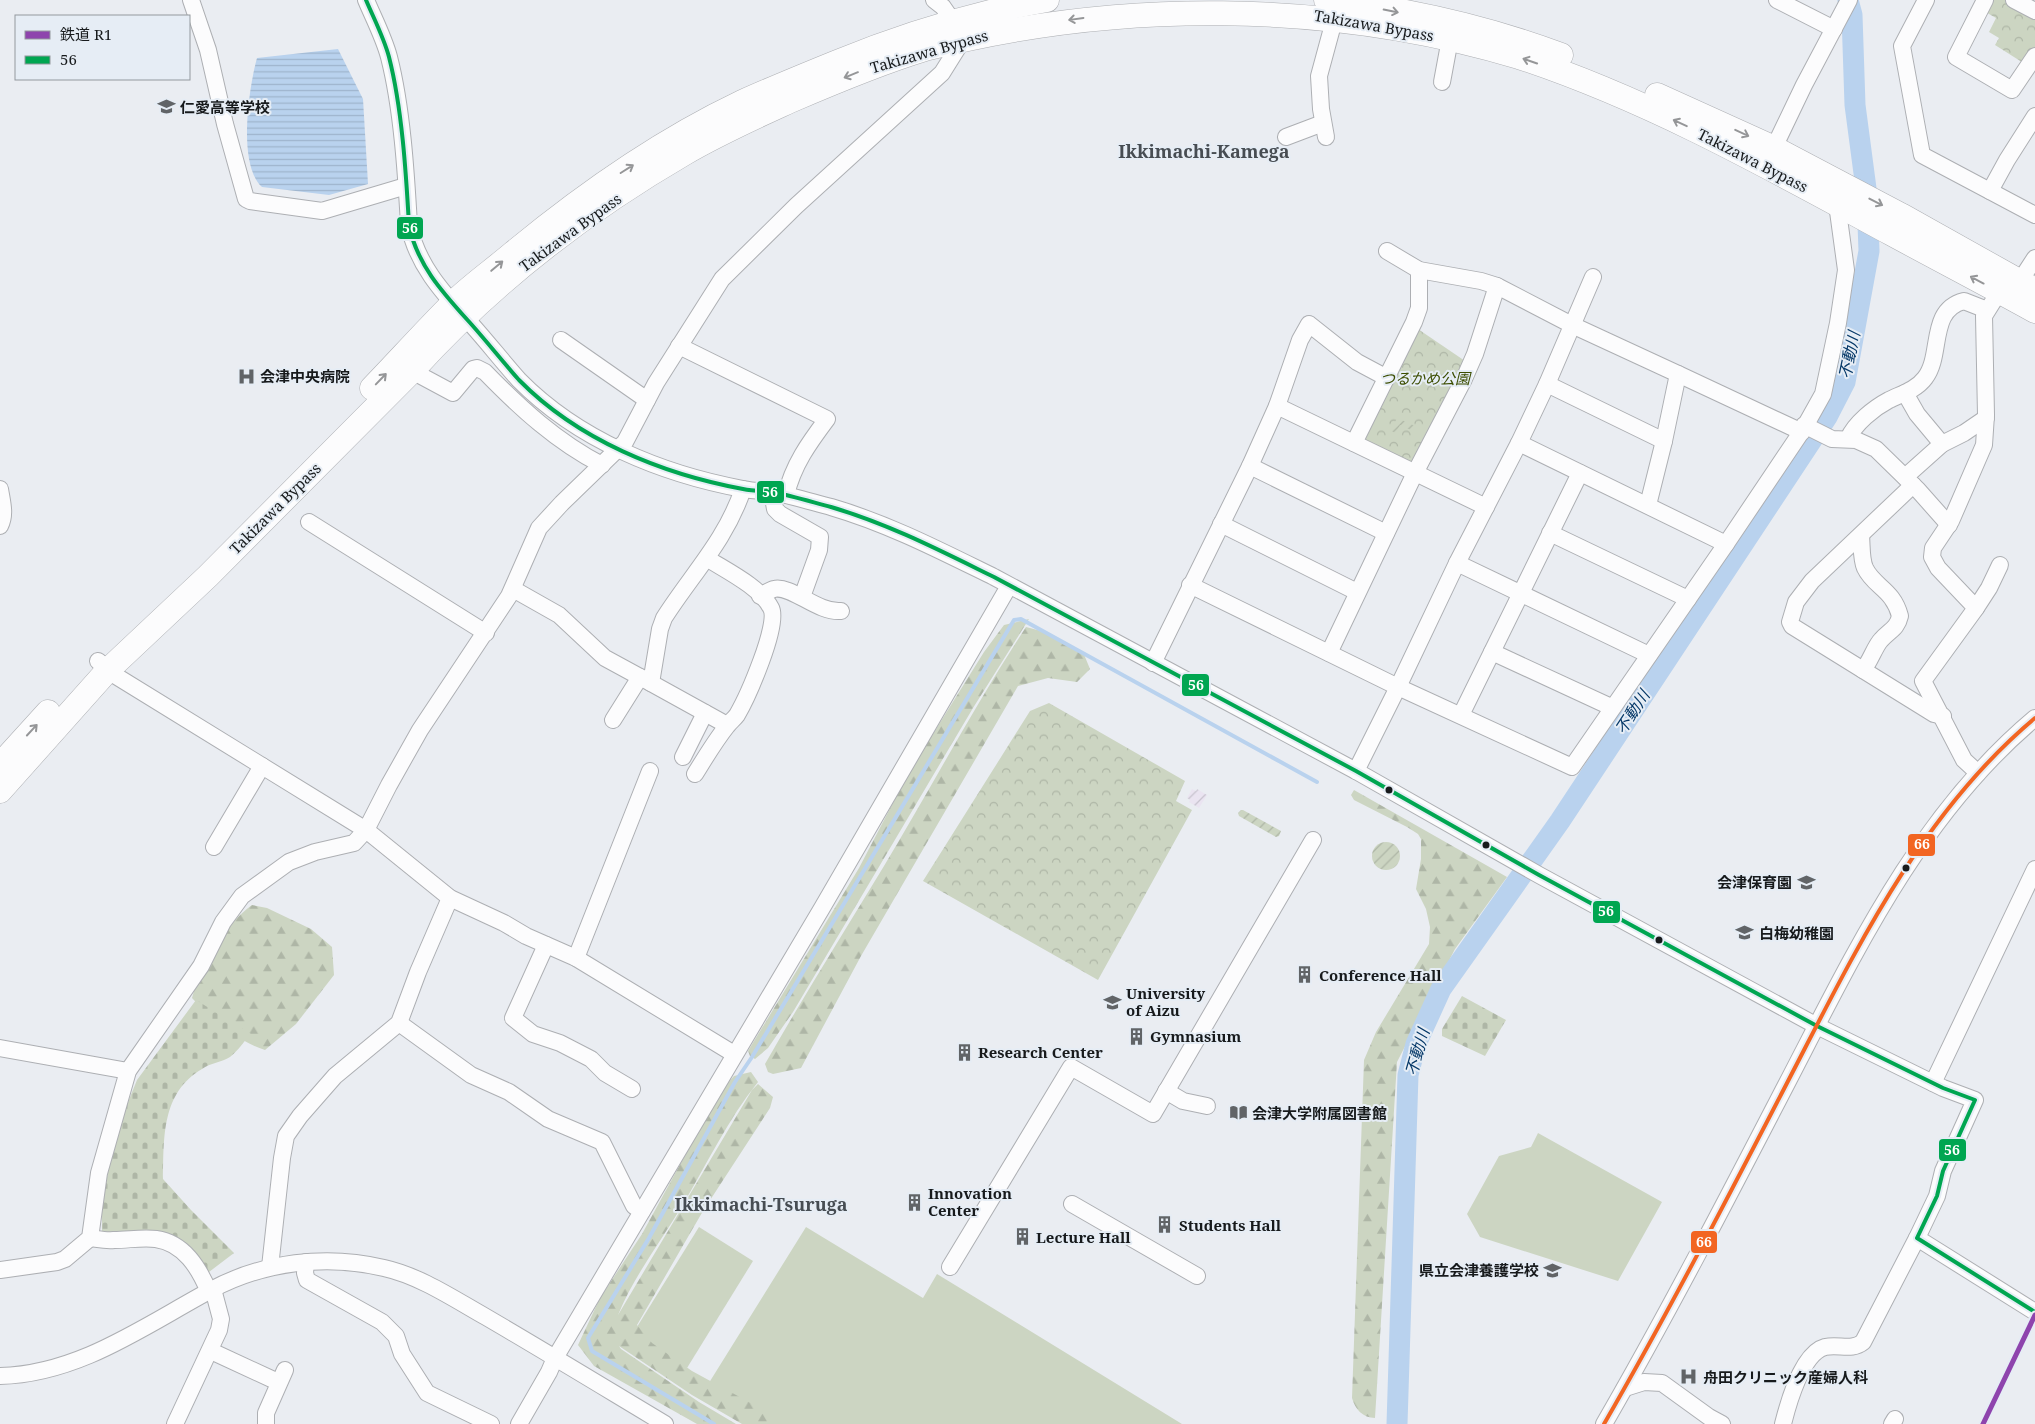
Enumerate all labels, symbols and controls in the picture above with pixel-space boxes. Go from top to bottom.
street label: Takizawa Bypass [1313,5,1436,45]
one-way arrow [1383,6,1399,16]
one-way arrow [1068,14,1084,24]
legend [15,15,190,80]
text: 鉄道 R1 [60,24,112,44]
street label: Takizawa Bypass [868,25,990,77]
text: 56 [60,49,77,69]
one-way arrow [1523,56,1538,65]
one-way arrow [844,71,859,81]
school or university icon: 仁愛高等学校 [156,97,176,117]
place label: 仁愛高等学校 [180,97,270,117]
one-way arrow [1673,118,1688,127]
street label: Takizawa Bypass [1694,124,1812,197]
one-way arrow [1734,129,1749,138]
district label: Ikkimachi-Kamega [1118,139,1290,163]
one-way arrow [619,163,633,173]
street label: Takizawa Bypass [515,188,625,276]
one-way arrow [1868,198,1883,207]
line badge: 56 [396,216,424,240]
text: 56 [402,218,418,237]
one-way arrow [490,261,503,272]
one-way arrow [1970,274,1984,284]
water label: 不動川 [1833,327,1865,381]
hospital icon: 会津中央病院 [236,366,256,386]
place label: 会津中央病院 [260,366,350,386]
park label: つるかめ公園 [1380,368,1472,388]
one-way arrow [374,374,386,386]
street label: Takizawa Bypass [225,458,325,558]
line badge: 56 [756,480,785,504]
text: 56 [762,482,778,501]
line badge: 56 [1181,673,1210,697]
text: 56 [1188,675,1204,694]
water label: 不動川 [1610,684,1655,738]
one-way arrow [26,724,38,737]
unlabelled marker [1384,785,1394,795]
line badge: 66 [1907,833,1936,857]
text: 66 [1914,834,1930,853]
unlabelled marker [1481,840,1491,850]
unlabelled marker [1901,863,1911,873]
place label: 会津保育園 [1717,872,1792,892]
school or university icon: 会津保育園 [1796,872,1816,892]
line badge: 56 [1592,900,1621,924]
text: 56 [1598,901,1614,920]
school or university icon: 白梅幼稚園 [1735,923,1755,943]
place label: 白梅幼稚園 [1759,923,1834,943]
unlabelled marker [1654,935,1664,945]
building icon: Conference Hall [1295,965,1315,985]
place label: Conference Hall [1319,965,1442,985]
place label: University of Aizu [1126,983,1206,1020]
school or university icon: University of Aizu [1102,992,1122,1012]
water label: 不動川 [1400,1024,1435,1078]
building icon: Gymnasium [1126,1026,1146,1046]
place label: Gymnasium [1150,1026,1242,1046]
building icon: Research Center [954,1042,974,1062]
place label: Research Center [978,1042,1103,1062]
library icon: 会津大学附属図書館 [1228,1103,1248,1123]
place label: 会津大学附属図書館 [1252,1103,1387,1123]
line badge: 56 [1938,1138,1967,1162]
text: 56 [1944,1140,1960,1159]
place label: Innovation Center [928,1183,1012,1220]
district label: Ikkimachi-Tsuruga [674,1192,848,1216]
building icon: Innovation Center [904,1192,924,1212]
building icon: Students Hall [1155,1215,1175,1235]
place label: Students Hall [1179,1215,1282,1235]
building icon: Lecture Hall [1012,1227,1032,1247]
place label: Lecture Hall [1036,1227,1131,1247]
line badge: 66 [1690,1230,1718,1254]
text: 66 [1696,1232,1712,1251]
place label: 県立会津養護学校 [1419,1260,1539,1280]
school or university icon: 県立会津養護学校 [1543,1260,1563,1280]
hospital icon: 舟田クリニック産婦人科 [1679,1367,1699,1387]
place label: 舟田クリニック産婦人科 [1703,1367,1868,1387]

